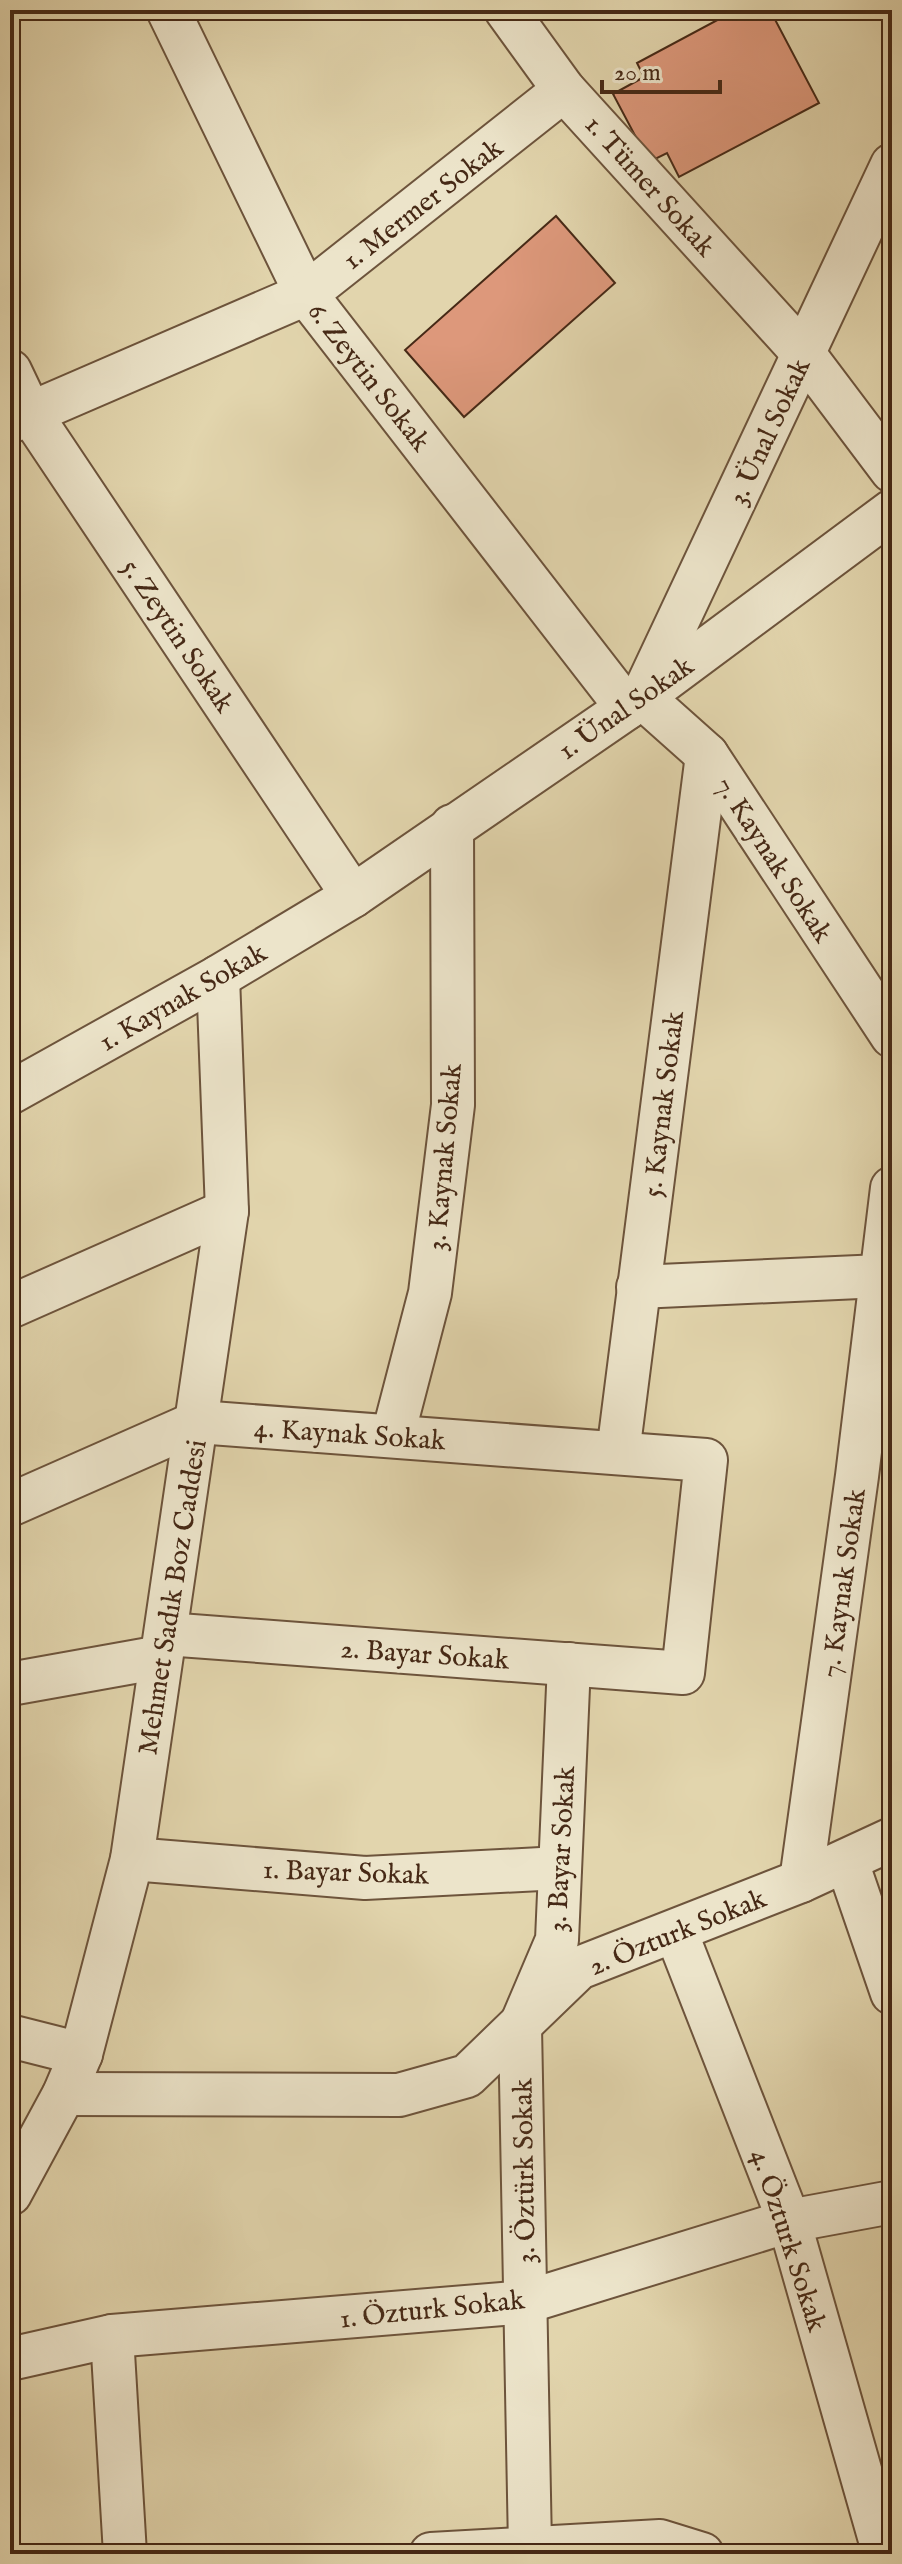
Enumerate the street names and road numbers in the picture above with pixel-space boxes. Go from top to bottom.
street label: 1. Tümer Sokak [576,108,723,266]
street label: 1. Mermer Sokak [336,131,512,278]
street label: 6. Zeytin Sokak [299,296,438,460]
street label: 3. Ünal Sokak [721,352,820,511]
street label: 5. Zeytin Sokak [113,553,242,721]
street label: 1. Ünal Sokak [552,649,702,769]
street label: 7. Kaynak Sokak [706,771,840,951]
street label: 1. Kaynak Sokak [93,936,274,1060]
street label: 5. Kaynak Sokak [636,1008,693,1200]
street label: 3. Kaynak Sokak [420,1061,471,1252]
street label: 4. Kaynak Sokak [253,1411,448,1460]
street label: Mehmet Sadık Boz Caddesi [131,1437,216,1758]
street label: 7. Kaynak Sokak [814,1486,875,1680]
street label: 2. Bayar Sokak [339,1632,511,1679]
street label: 3. Bayar Sokak [541,1764,584,1933]
street label: 1. Bayar Sokak [262,1853,431,1894]
street label: 2. Özturk Sokak [584,1881,773,1985]
street label: 3. Öztürk Sokak [506,2077,545,2264]
street label: 4. Özturk Sokak [742,2145,834,2337]
street label: 1. Özturk Sokak [338,2283,527,2338]

